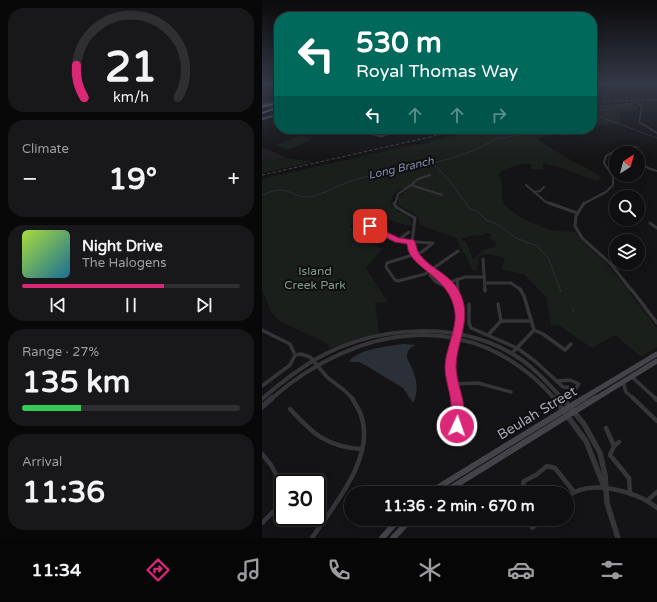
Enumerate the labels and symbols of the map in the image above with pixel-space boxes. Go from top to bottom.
north arrow [609,146,645,182]
water label: Long Branch [367,154,435,182]
pin [353,209,387,243]
park label: Island Creek Park [284,264,346,292]
street label: Beulah Street [494,382,580,443]
position arrow [436,405,478,447]
speed limit sign: 30 [274,474,326,526]

